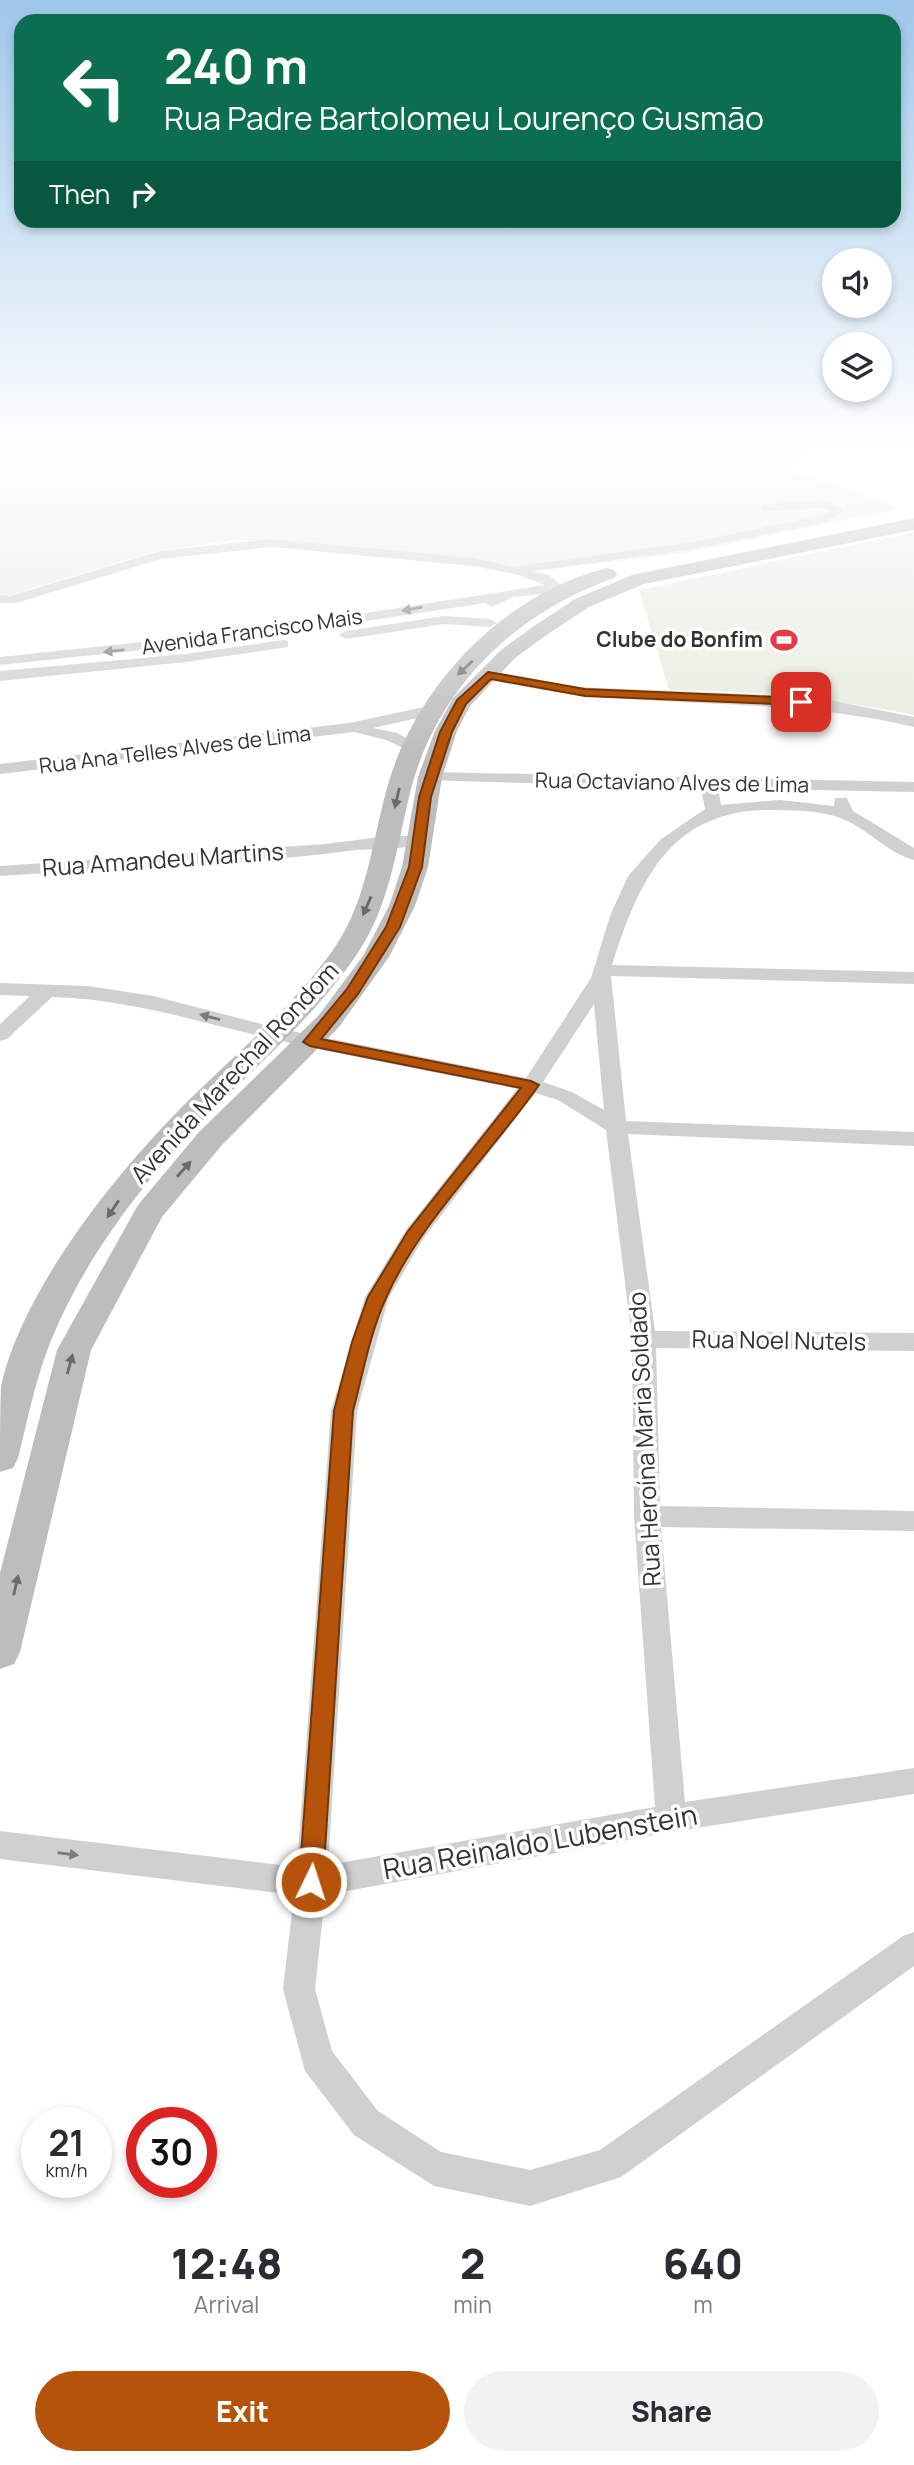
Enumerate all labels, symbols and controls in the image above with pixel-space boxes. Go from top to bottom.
text: 240 m [164,32,308,99]
icon: left [49,42,140,133]
text: Rua Padre Bartolomeu Lourenço Gusmão [164,96,764,140]
icon: right [124,175,162,213]
text: Then [49,176,110,212]
map controls [822,248,892,402]
button: sound [822,248,892,318]
button: layers [822,332,892,402]
street label: Avenida Francisco Mais [140,602,364,660]
one-way arrow [401,604,423,615]
place label: Clube do Bonfim [596,625,763,653]
sports icon: Clube do Bonfim [769,625,799,655]
one-way arrow [102,645,124,656]
one-way arrow [457,659,474,675]
pin [771,672,831,732]
icon: arrive [782,683,820,721]
street label: Rua Ana Telles Alves de Lima [37,718,312,780]
street label: Rua Octaviano Alves de Lima [535,766,809,798]
one-way arrow [391,787,402,809]
street label: Rua Amandeu Martins [41,834,285,883]
one-way arrow [361,895,372,916]
street label: Avenida Marechal Rondom [122,954,345,1190]
one-way arrow [199,1011,220,1021]
one-way arrow [176,1160,192,1178]
one-way arrow [106,1200,120,1218]
street label: Rua Heroína Maria Soldado [619,1291,668,1587]
street label: Rua Noel Nutels [691,1321,867,1358]
one-way arrow [65,1353,76,1375]
one-way arrow [11,1574,22,1596]
street label: Rua Reinaldo Lubenstein [380,1795,700,1887]
position arrow [274,1845,348,1919]
one-way arrow [57,1849,79,1860]
speed limit sign: 30 [126,2107,217,2198]
text: 21 [48,2119,85,2167]
text: km/h [46,2158,87,2182]
text: 12:48 [171,2234,282,2292]
text: 2 [460,2234,485,2292]
text: 640 [663,2234,743,2292]
text: Arrival [194,2288,259,2320]
text: min [453,2288,492,2320]
text: m [693,2288,713,2320]
button: Exit [35,2371,450,2451]
button: Share [464,2371,879,2451]

